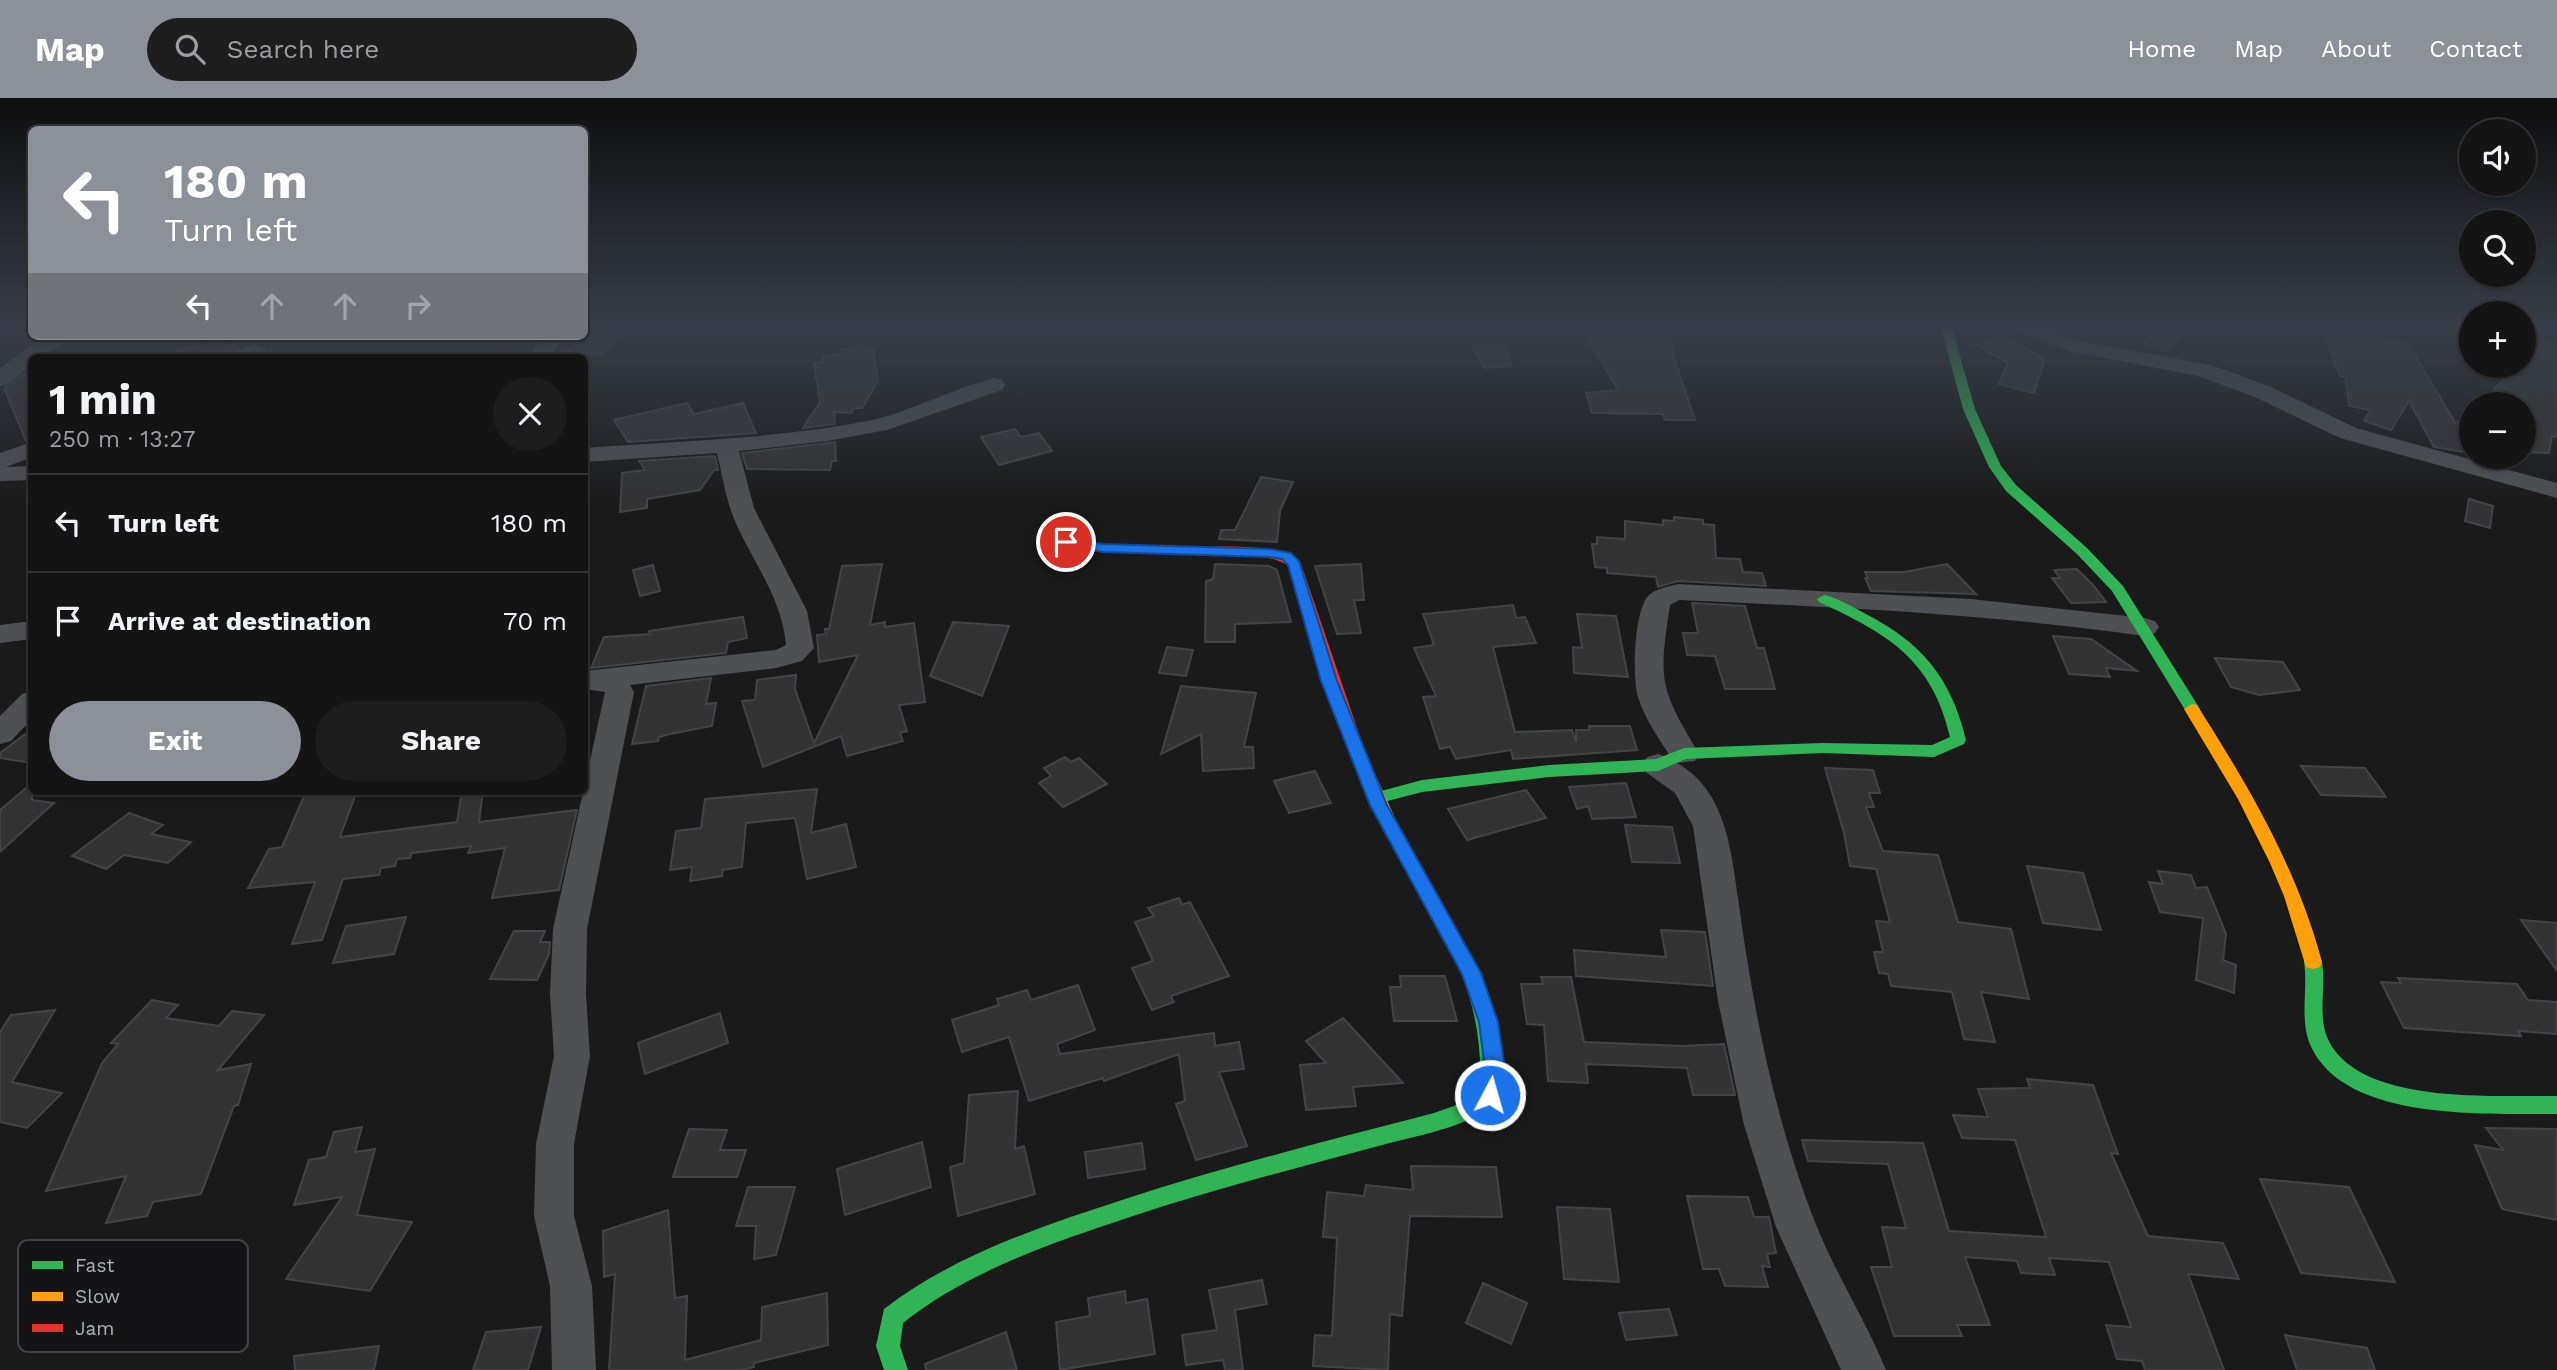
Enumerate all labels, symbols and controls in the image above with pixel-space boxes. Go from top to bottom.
search box [147,18,637,81]
text: Map [35,30,105,69]
icon: search [171,30,209,68]
text: Search here [227,34,379,64]
text: Home [2128,35,2196,63]
text: Map [2234,35,2283,63]
text: About [2321,35,2391,63]
text: Contact [2429,35,2522,63]
map controls [2459,119,2536,469]
button: sound [2459,119,2536,196]
text: 180 m [164,152,308,210]
icon: left [49,154,140,245]
button: search [2459,210,2536,287]
text: Turn left [164,211,297,249]
icon: left [180,287,218,325]
icon: ahead [253,287,291,325]
icon: ahead [326,287,364,325]
icon: right [399,287,437,325]
button: + [2459,301,2536,378]
text: 1 min [49,375,157,424]
button: close [493,377,567,451]
button: − [2459,392,2536,469]
text: 250 m · 13:27 [49,426,195,453]
icon: left [49,504,87,542]
text: Turn left [108,508,219,538]
text: 180 m [491,508,567,538]
pin [1036,512,1096,572]
icon: arrive [1047,523,1085,561]
icon: arrive [49,602,87,640]
text: Arrive at destination [108,606,371,636]
text: 70 m [503,606,567,636]
button: Exit [49,701,301,781]
button: Share [315,701,567,781]
position arrow [1453,1058,1527,1132]
legend [18,1240,248,1352]
text: Fast [75,1254,114,1277]
text: Slow [75,1285,120,1308]
text: Jam [75,1317,114,1340]

